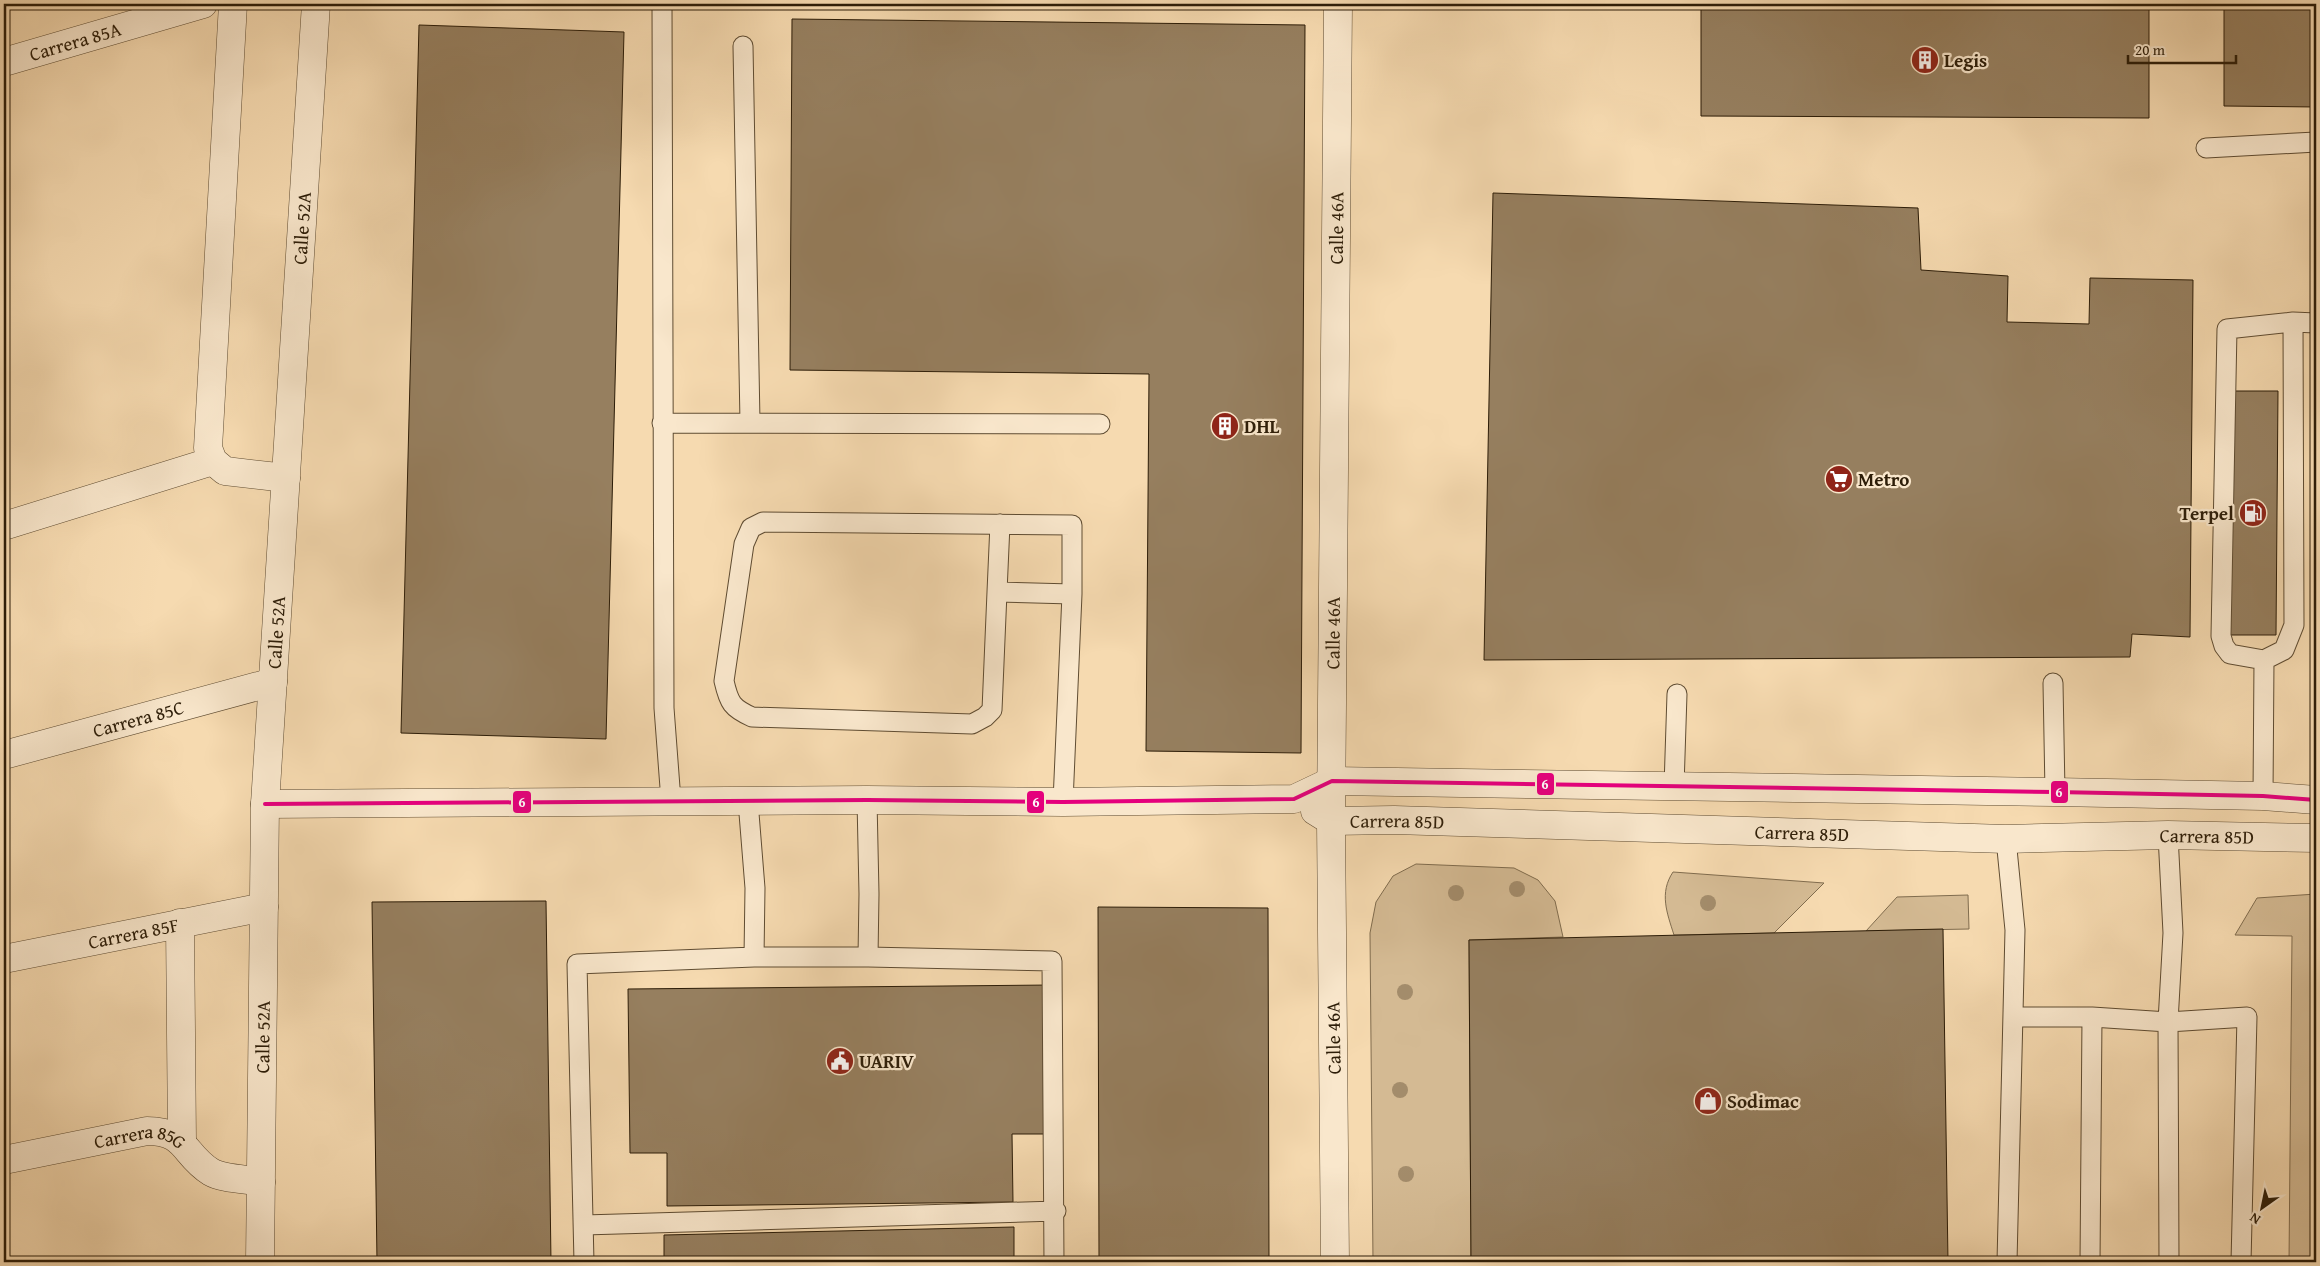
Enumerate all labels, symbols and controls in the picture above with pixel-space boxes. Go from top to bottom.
street label: Carrera 85A [26,15,125,68]
scale bar [2128,32,2235,64]
text: 20 m [2135,39,2166,60]
building icon: Legis [1910,45,1940,75]
place label: Legis [1944,46,1987,74]
street label: Calle 52A [285,190,318,265]
street label: Calle 46A [1322,191,1350,265]
building icon: DHL [1210,411,1240,441]
place label: DHL [1244,412,1280,440]
supermarket icon: Metro [1824,464,1854,494]
place label: Metro [1858,465,1909,493]
fuel station icon: Terpel [2238,498,2268,528]
place label: Terpel [2179,499,2234,527]
street label: Calle 52A [260,595,292,670]
street label: Calle 46A [1318,596,1347,670]
street label: Carrera 85C [90,693,187,744]
line badge: 6 [1536,772,1555,796]
text: 6 [1541,774,1549,794]
line badge: 6 [2050,780,2069,804]
text: 6 [2055,782,2063,802]
line badge: 6 [512,790,532,814]
line badge: 6 [1026,790,1045,814]
text: 6 [518,792,526,812]
text: 6 [1032,792,1040,812]
street label: Carrera 85D [1350,806,1445,836]
street label: Carrera 85D [1754,817,1849,848]
street label: Carrera 85D [2159,821,2254,851]
street label: Carrera 85F [86,910,181,956]
street label: Calle 52A [248,1000,277,1074]
street label: Calle 46A [1318,1001,1348,1075]
public building icon: UARIV [825,1046,855,1076]
place label: UARIV [859,1047,914,1075]
shop icon: Sodimac [1693,1086,1723,1116]
place label: Sodimac [1727,1087,1799,1115]
street label: Carrera 85G [91,1117,193,1155]
north arrow [2238,1184,2288,1234]
text: N [2245,1208,2264,1230]

